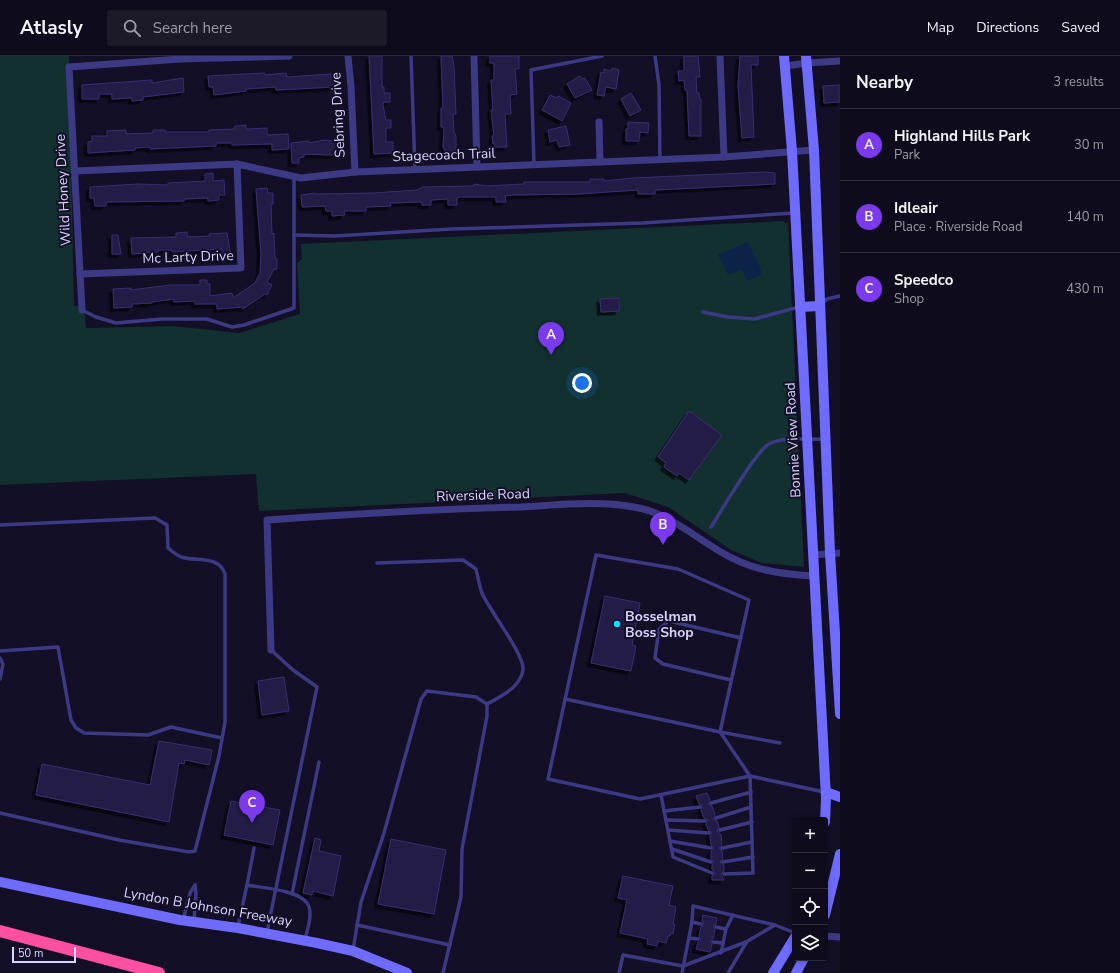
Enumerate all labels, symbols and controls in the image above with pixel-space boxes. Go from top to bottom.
search box [107,10,387,46]
text: Atlasly [20,15,83,41]
icon: search [121,17,143,39]
text: Search here [153,18,232,38]
text: Map [927,18,954,37]
text: Directions [976,18,1039,37]
text: Saved [1061,18,1100,37]
text: Nearby [856,71,913,94]
street label: Sebring Drive [326,72,350,158]
text: 3 results [1053,73,1104,91]
text: Highland Hills Park [894,126,1030,146]
street label: Wild Honey Drive [51,133,75,247]
text: A [864,136,874,154]
text: 30 m [1074,136,1104,154]
street label: Stagecoach Trail [392,144,497,166]
text: Park [894,146,920,164]
text: Idleair [894,198,938,218]
text: B [865,208,873,226]
text: 140 m [1066,208,1104,226]
text: Place · Riverside Road [894,218,1023,236]
street label: Mc Larty Drive [142,246,234,268]
text: Speedco [894,270,953,290]
text: C [865,280,873,298]
text: 430 m [1066,280,1104,298]
text: Shop [894,290,924,308]
pin: A [538,322,564,355]
your location [572,373,592,393]
street label: Bonnie View Road [780,382,806,498]
street label: Riverside Road [436,484,530,506]
pin: B [650,512,676,545]
place label: Bosselman Boss Shop [625,607,697,642]
marker: Bosselman Boss Shop [612,619,622,629]
pin: C [239,790,265,823]
map controls [792,817,828,961]
button: + [792,817,828,853]
button: − [792,853,828,889]
street label: Lyndon B Johnson Freeway [122,883,294,931]
button: locate [792,889,828,925]
button: layers [792,925,828,961]
scale bar [12,945,76,964]
text: 50 m [18,946,43,961]

